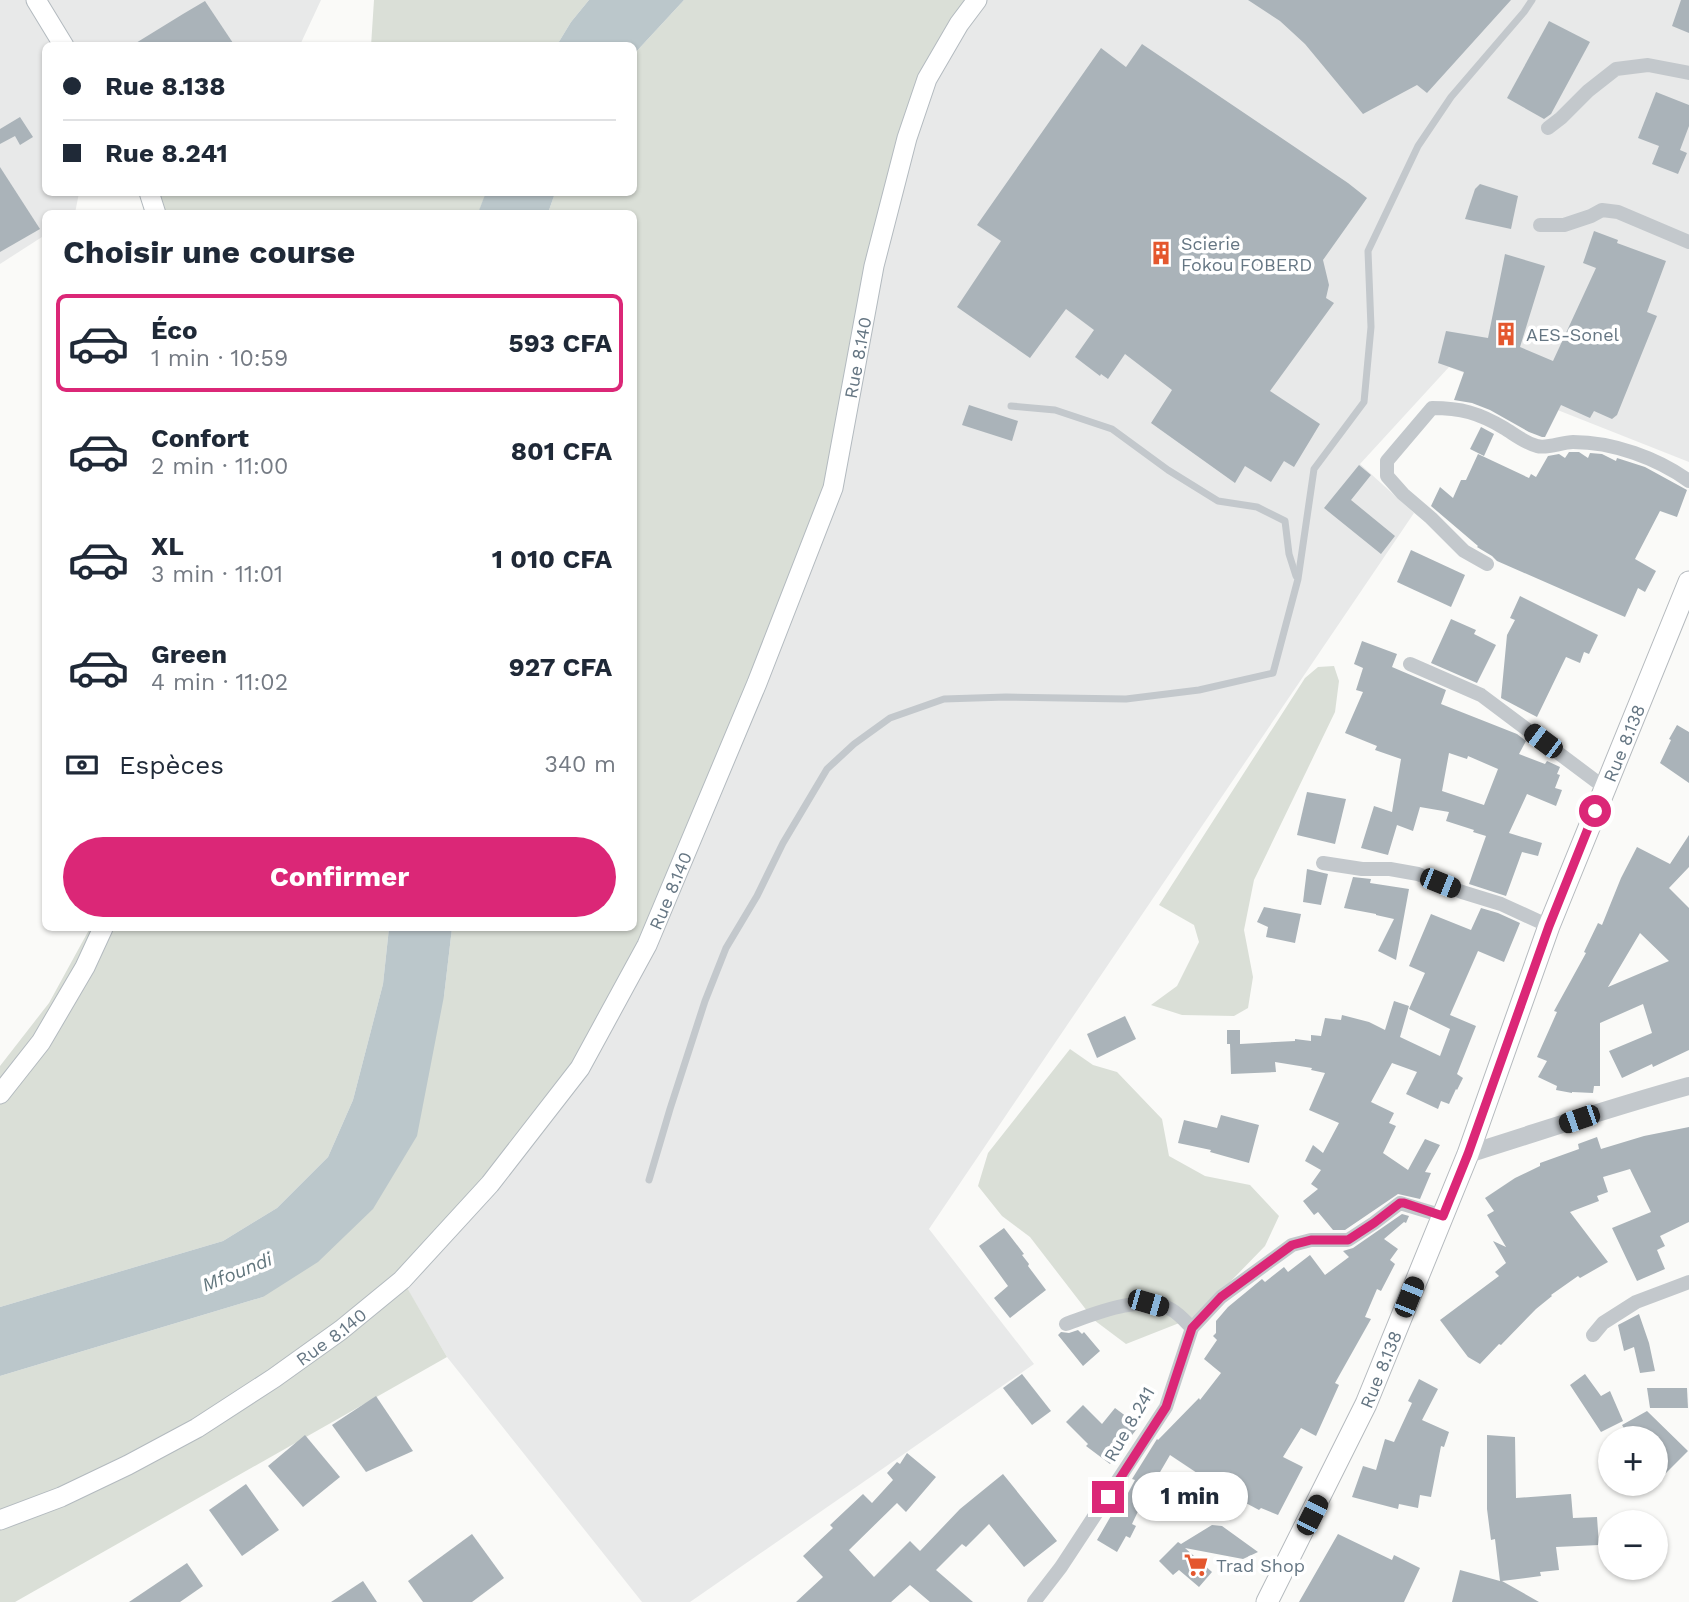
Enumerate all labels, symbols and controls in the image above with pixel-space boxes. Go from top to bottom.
text: Rue 8.138 [105,71,226,101]
text: Rue 8.241 [105,138,228,168]
text: Choisir une course [63,233,355,271]
place label: Scierie Fokou FOBERD [1181,233,1312,275]
building icon: Scierie Fokou FOBERD [1147,239,1175,267]
icon: car [67,312,130,375]
text: Éco [151,315,198,345]
street label: Rue 8.140 [839,315,875,400]
building icon: AES-Sonel [1492,320,1520,348]
place label: AES-Sonel [1526,324,1620,345]
text: 593 CFA [509,328,612,358]
text: 1 min · 10:59 [151,345,288,372]
icon: car [67,420,130,483]
text: Confort [151,423,249,453]
text: 801 CFA [511,436,612,466]
text: 2 min · 11:00 [151,453,288,480]
icon: car [67,528,130,591]
text: XL [151,531,184,561]
text: 1 010 CFA [492,544,612,574]
text: 3 min · 11:01 [151,561,283,588]
icon: car [67,636,130,699]
text: Green [151,639,227,669]
text: 927 CFA [509,652,612,682]
text: 4 min · 11:02 [151,669,288,696]
street label: Rue 8.138 [1598,701,1649,785]
car [1520,720,1567,762]
icon: cash [63,746,101,784]
text: Espèces [119,750,224,780]
text: 340 m [544,751,616,778]
route start [1579,795,1611,827]
button: Confirmer [63,837,616,917]
street label: Rue 8.140 [644,848,695,933]
car [1417,865,1464,901]
car [1556,1102,1603,1136]
water label: Mfoundi [199,1247,276,1296]
car [1392,1274,1427,1320]
car [1125,1287,1172,1319]
street label: Rue 8.140 [292,1303,370,1370]
street label: Rue 8.138 [1355,1327,1405,1411]
street label: Rue 8.241 [1099,1383,1159,1465]
map controls [1598,1426,1668,1580]
button: + [1598,1426,1668,1496]
callout: 1 min [1132,1472,1248,1522]
route end [1092,1481,1124,1513]
text: 1 min [1160,1483,1220,1510]
car [1294,1492,1331,1538]
button: − [1598,1510,1668,1580]
supermarket icon: Trad Shop [1182,1551,1210,1579]
place label: Trad Shop [1216,1555,1305,1576]

